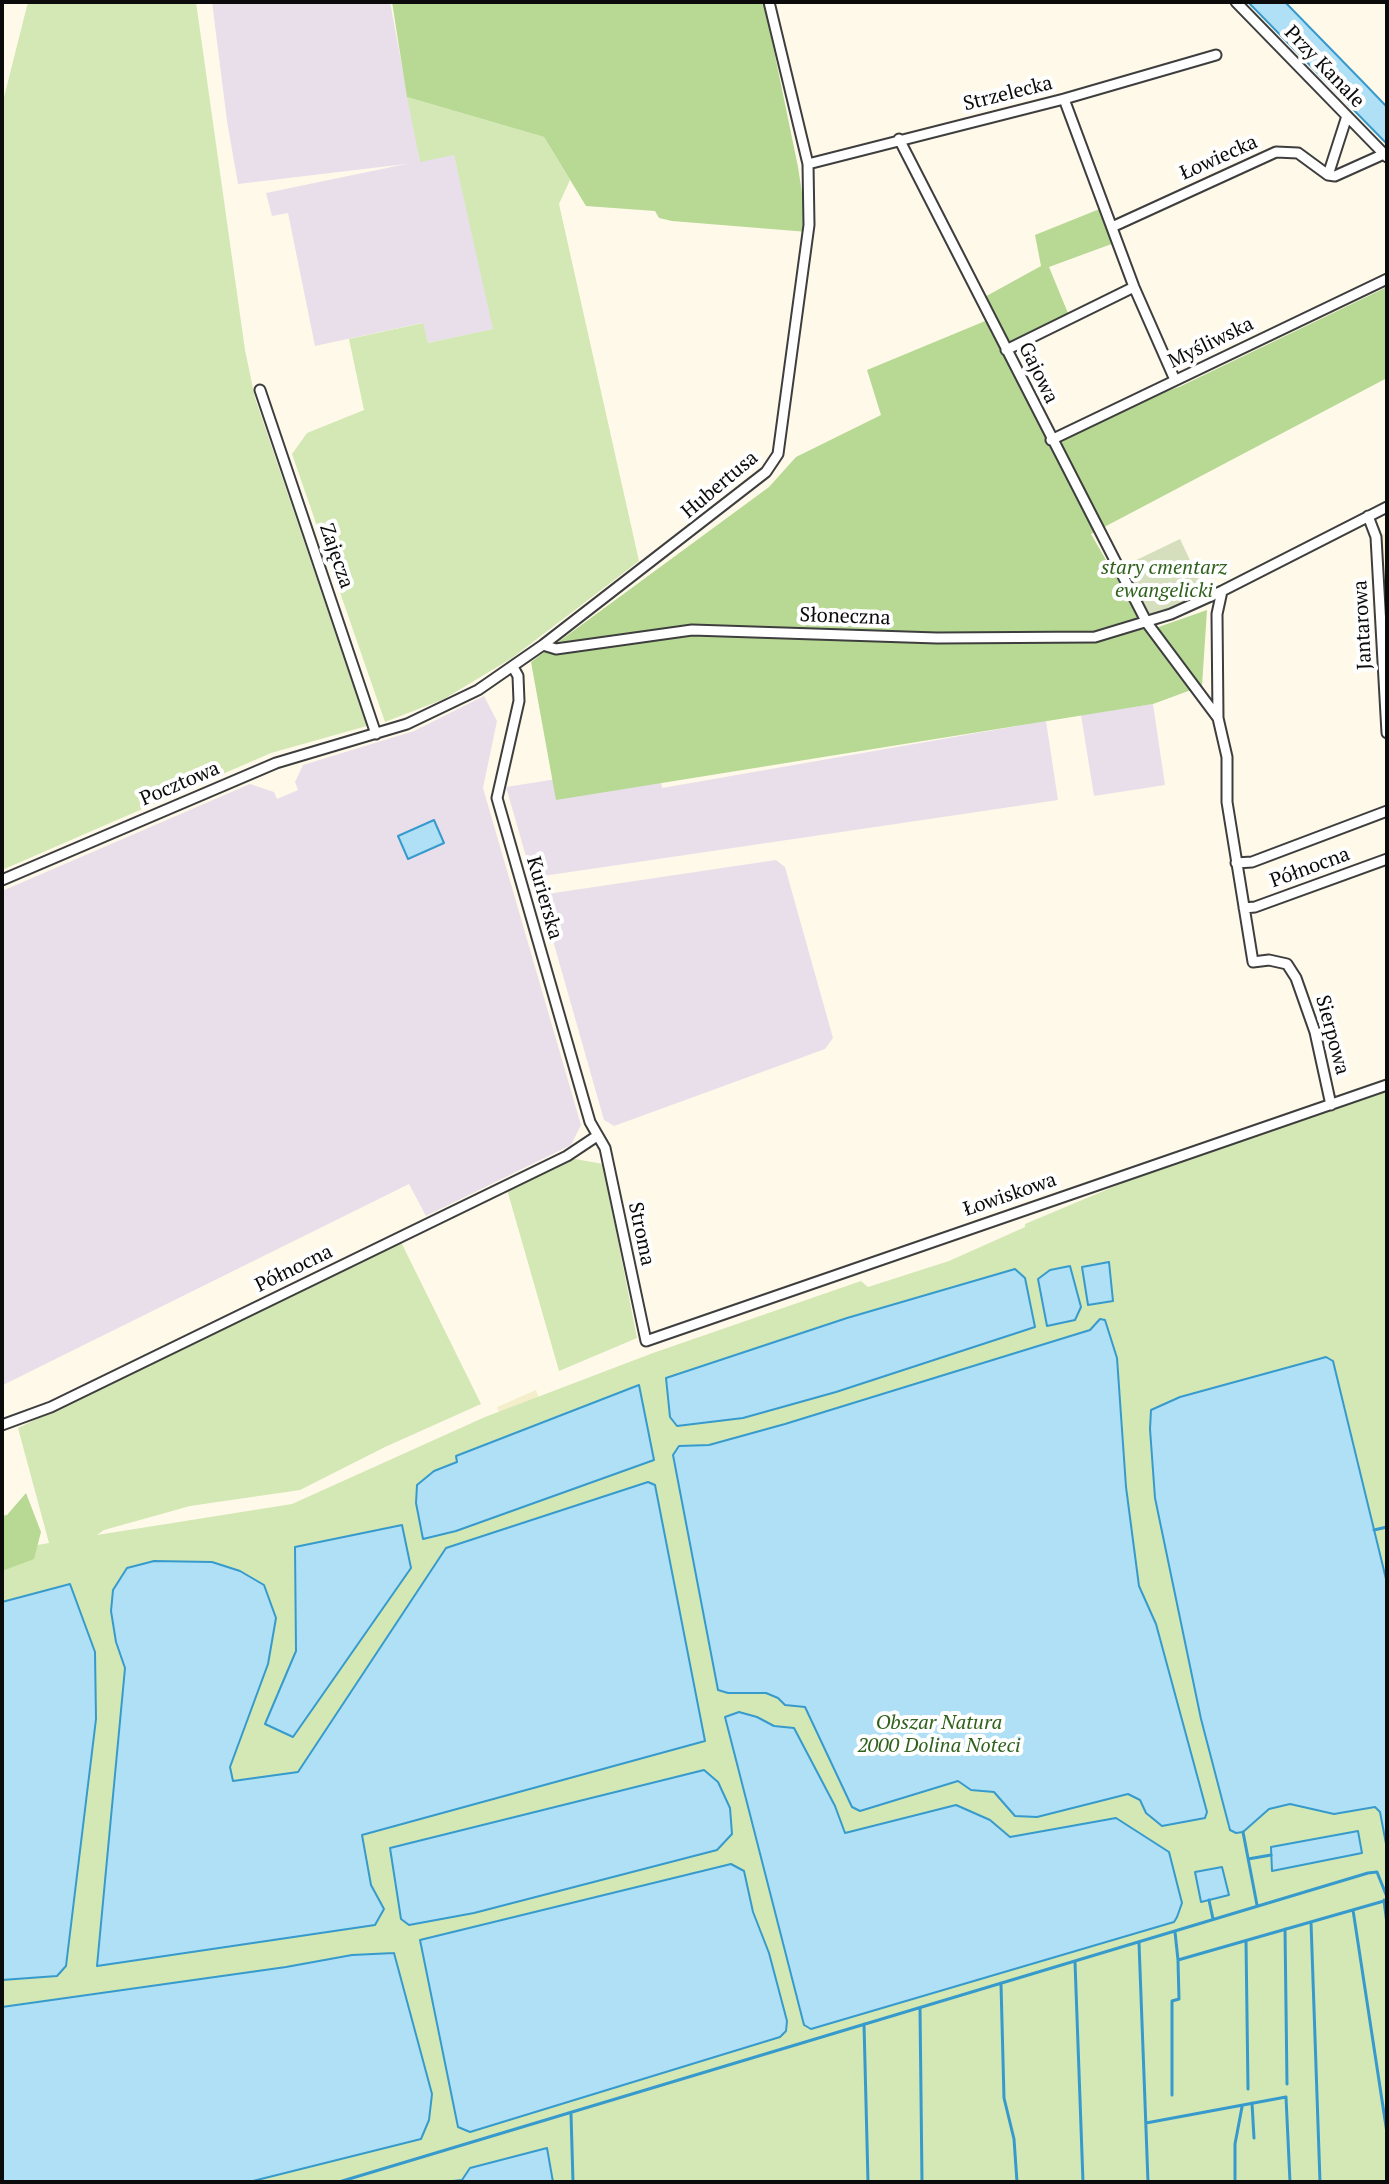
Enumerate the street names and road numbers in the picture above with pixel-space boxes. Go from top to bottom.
street label: Przy Kanale [1279,21,1369,113]
street label: Strzelecka [961,71,1055,117]
street label: Łowiecka [1177,130,1261,186]
street label: Myśliwska [1164,312,1258,374]
street label: Gajowa [1013,338,1063,408]
street label: Hubertusa [677,446,763,524]
street label: Zajęcza [314,520,358,592]
street label: Jantarowa [1349,580,1377,670]
street label: Słoneczna [799,603,891,631]
street label: Pocztowa [137,757,223,811]
street label: Północna [1267,843,1353,893]
street label: Kurierska [521,854,567,942]
street label: Sierpowa [1310,993,1354,1077]
street label: Łowiskowa [960,1168,1060,1222]
street label: Stroma [623,1200,659,1268]
street label: Północna [251,1240,337,1298]

